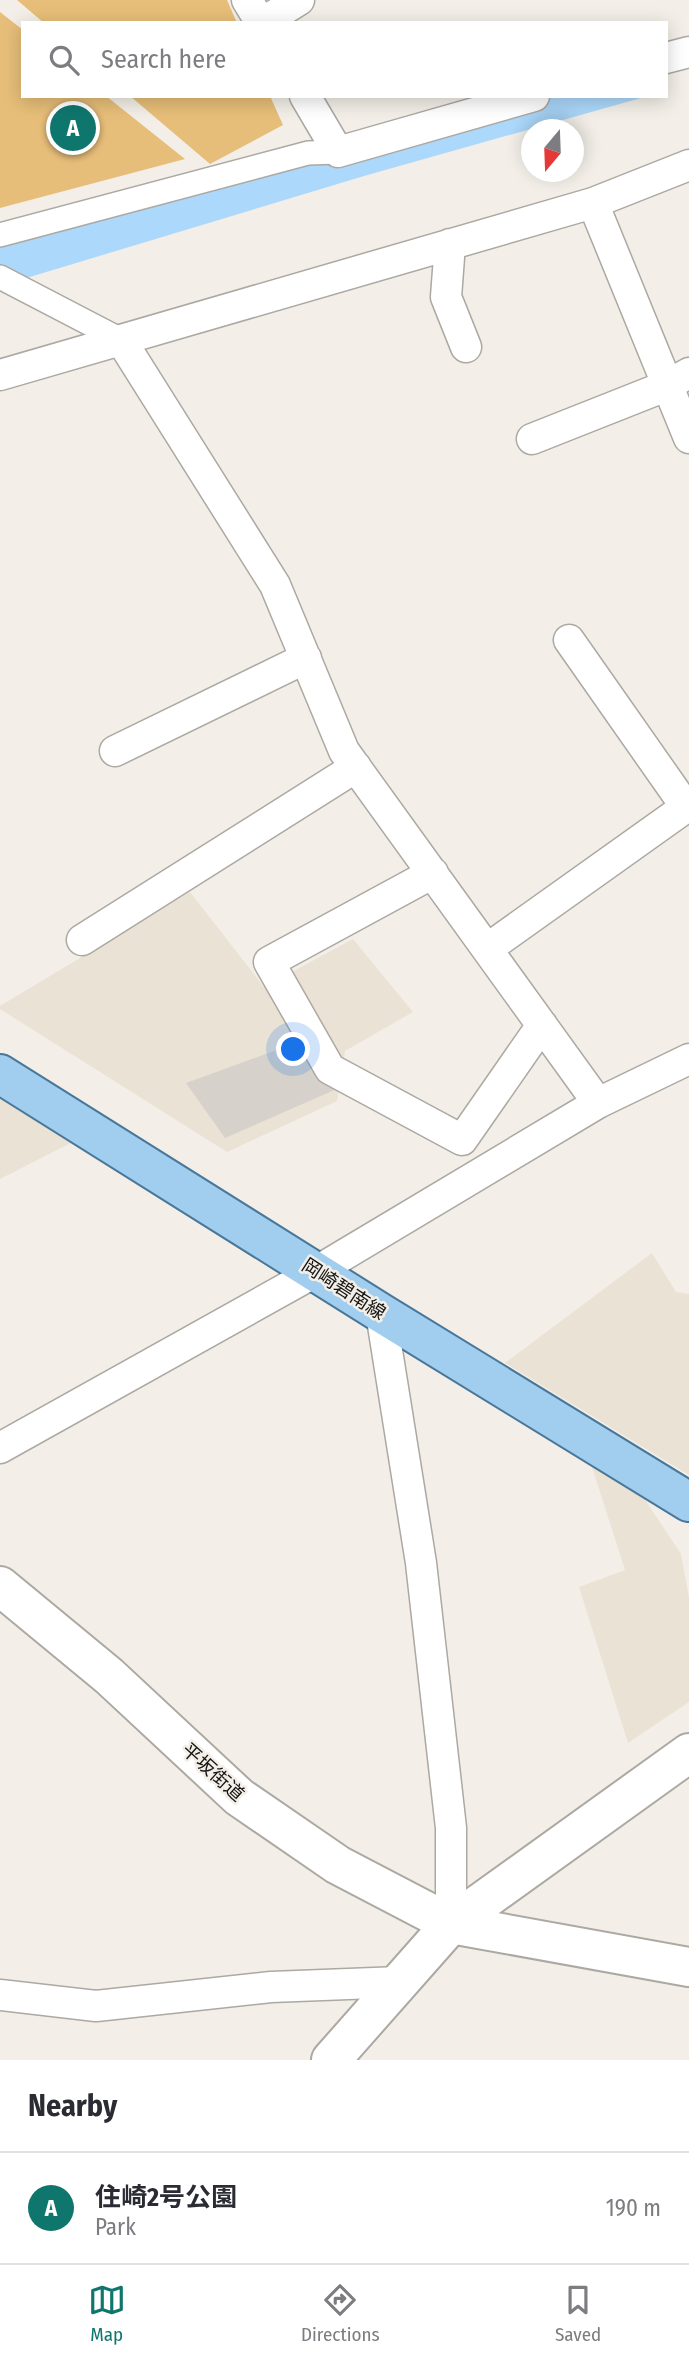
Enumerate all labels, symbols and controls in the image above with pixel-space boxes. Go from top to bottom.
search box [21,21,668,98]
icon: search [45,41,83,79]
text: Search here [101,44,226,75]
pin: A [50,102,96,154]
north arrow [521,119,584,182]
your location [276,1032,310,1066]
street label: 岡崎碧南線 [298,1253,390,1325]
street label: 平坂街道 [177,1738,249,1806]
text: Nearby [28,2088,117,2124]
text: 住崎2号公園 [95,2182,237,2213]
text: A [45,2194,57,2222]
text: 190 m [606,2194,661,2222]
text: Park [95,2213,136,2241]
tab: Map [88,2281,126,2346]
tab: Directions [301,2281,380,2346]
tab: Saved [555,2281,601,2346]

